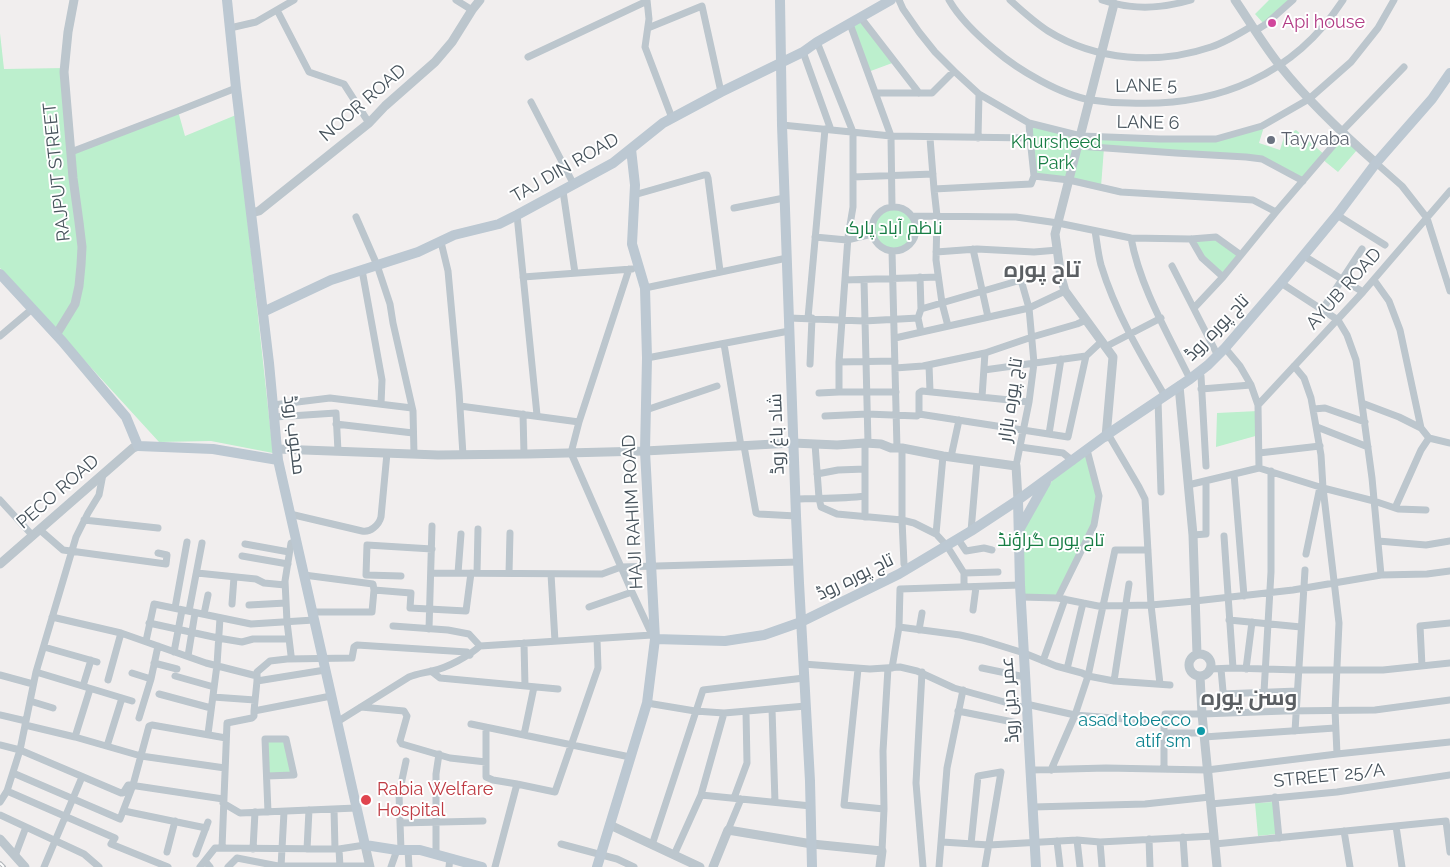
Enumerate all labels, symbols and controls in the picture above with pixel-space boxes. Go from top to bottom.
place label: Api house [1282,12,1365,34]
marker: Api house [1266,17,1278,29]
street label: NOOR ROAD [315,60,411,146]
street label: LANE 5 [1115,75,1177,97]
street label: RAJPUT STREET [39,102,75,242]
street label: LANE 6 [1116,112,1180,134]
street label: TAJ DIN ROAD [507,128,623,208]
place label: Tayyaba [1281,129,1350,151]
park label: Khursheed Park [1011,132,1101,174]
marker: Tayyaba [1265,134,1277,146]
park label: ناظم آباد پارک [845,218,943,240]
street label: AYUB ROAD [1302,244,1386,334]
district label: تاج پورہ [1004,257,1080,283]
street label: تاج پورہ روڈ [1180,290,1254,366]
street label: تاج پورہ بازار [994,357,1028,443]
street label: شاد باغ روڈ [765,393,789,475]
street label: محبوب روڈ [278,394,310,476]
street label: HAJI RAHIM ROAD [618,434,648,590]
street label: PECO ROAD [12,450,104,534]
park label: تاج پورہ گراؤنڈ [998,530,1104,552]
street label: تاج پورہ روڈ [813,549,897,605]
street label: عمر دین روڈ [996,656,1024,744]
district label: وسن پورہ [1201,685,1297,711]
place label: asad tobecco atif sm [1078,710,1191,752]
marker: asad tobecco atif sm [1195,725,1207,737]
street label: STREET 25/A [1272,759,1386,793]
place label: Rabia Welfare Hospital [377,779,493,822]
marker: Rabia Welfare Hospital [359,793,373,807]

